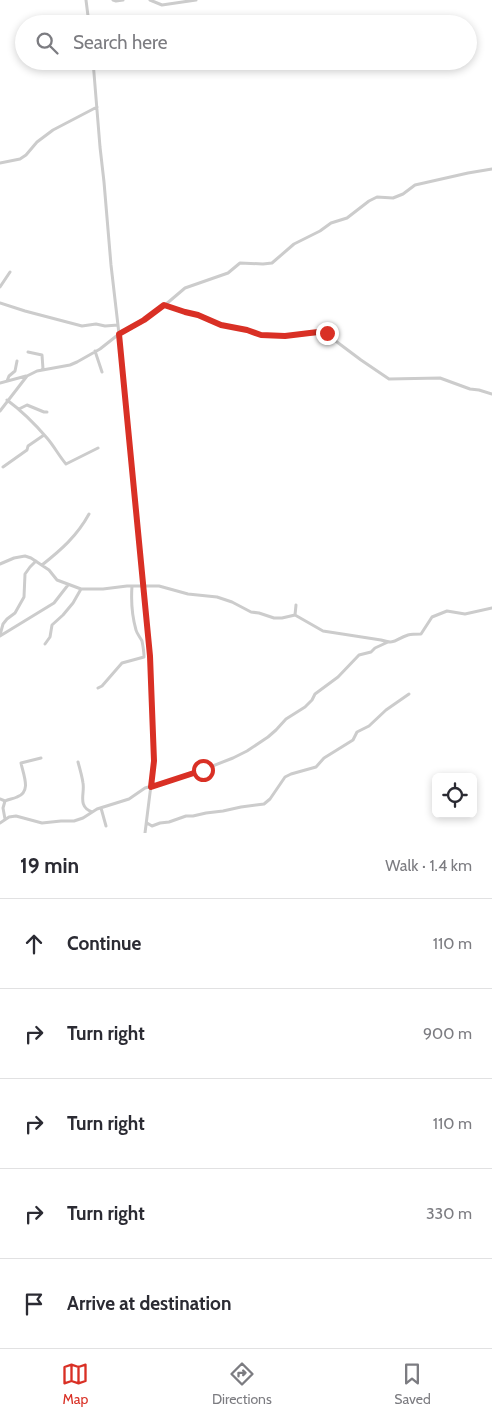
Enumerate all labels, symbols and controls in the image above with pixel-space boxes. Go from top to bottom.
search box [15,15,477,70]
icon: search [33,29,61,57]
text: Search here [73,31,167,54]
route end [316,322,339,345]
route start [192,759,215,782]
map controls [432,773,477,818]
button: locate [432,773,477,818]
text: 19 min [20,853,79,878]
text: Walk · 1.4 km [385,856,472,875]
icon: ahead [20,930,48,958]
text: Continue [67,932,141,955]
text: 110 m [433,934,472,953]
icon: right [20,1020,48,1048]
text: Turn right [67,1022,145,1045]
text: 900 m [423,1024,472,1043]
icon: right [20,1110,48,1138]
text: Turn right [67,1112,145,1135]
text: 110 m [433,1114,472,1133]
icon: right [20,1200,48,1228]
text: Turn right [67,1202,145,1225]
text: 330 m [426,1204,472,1223]
icon: arrive [20,1290,48,1318]
text: Arrive at destination [67,1292,231,1315]
tab: Map [61,1360,89,1408]
tab: Directions [212,1360,272,1408]
tab: Saved [394,1360,431,1408]

